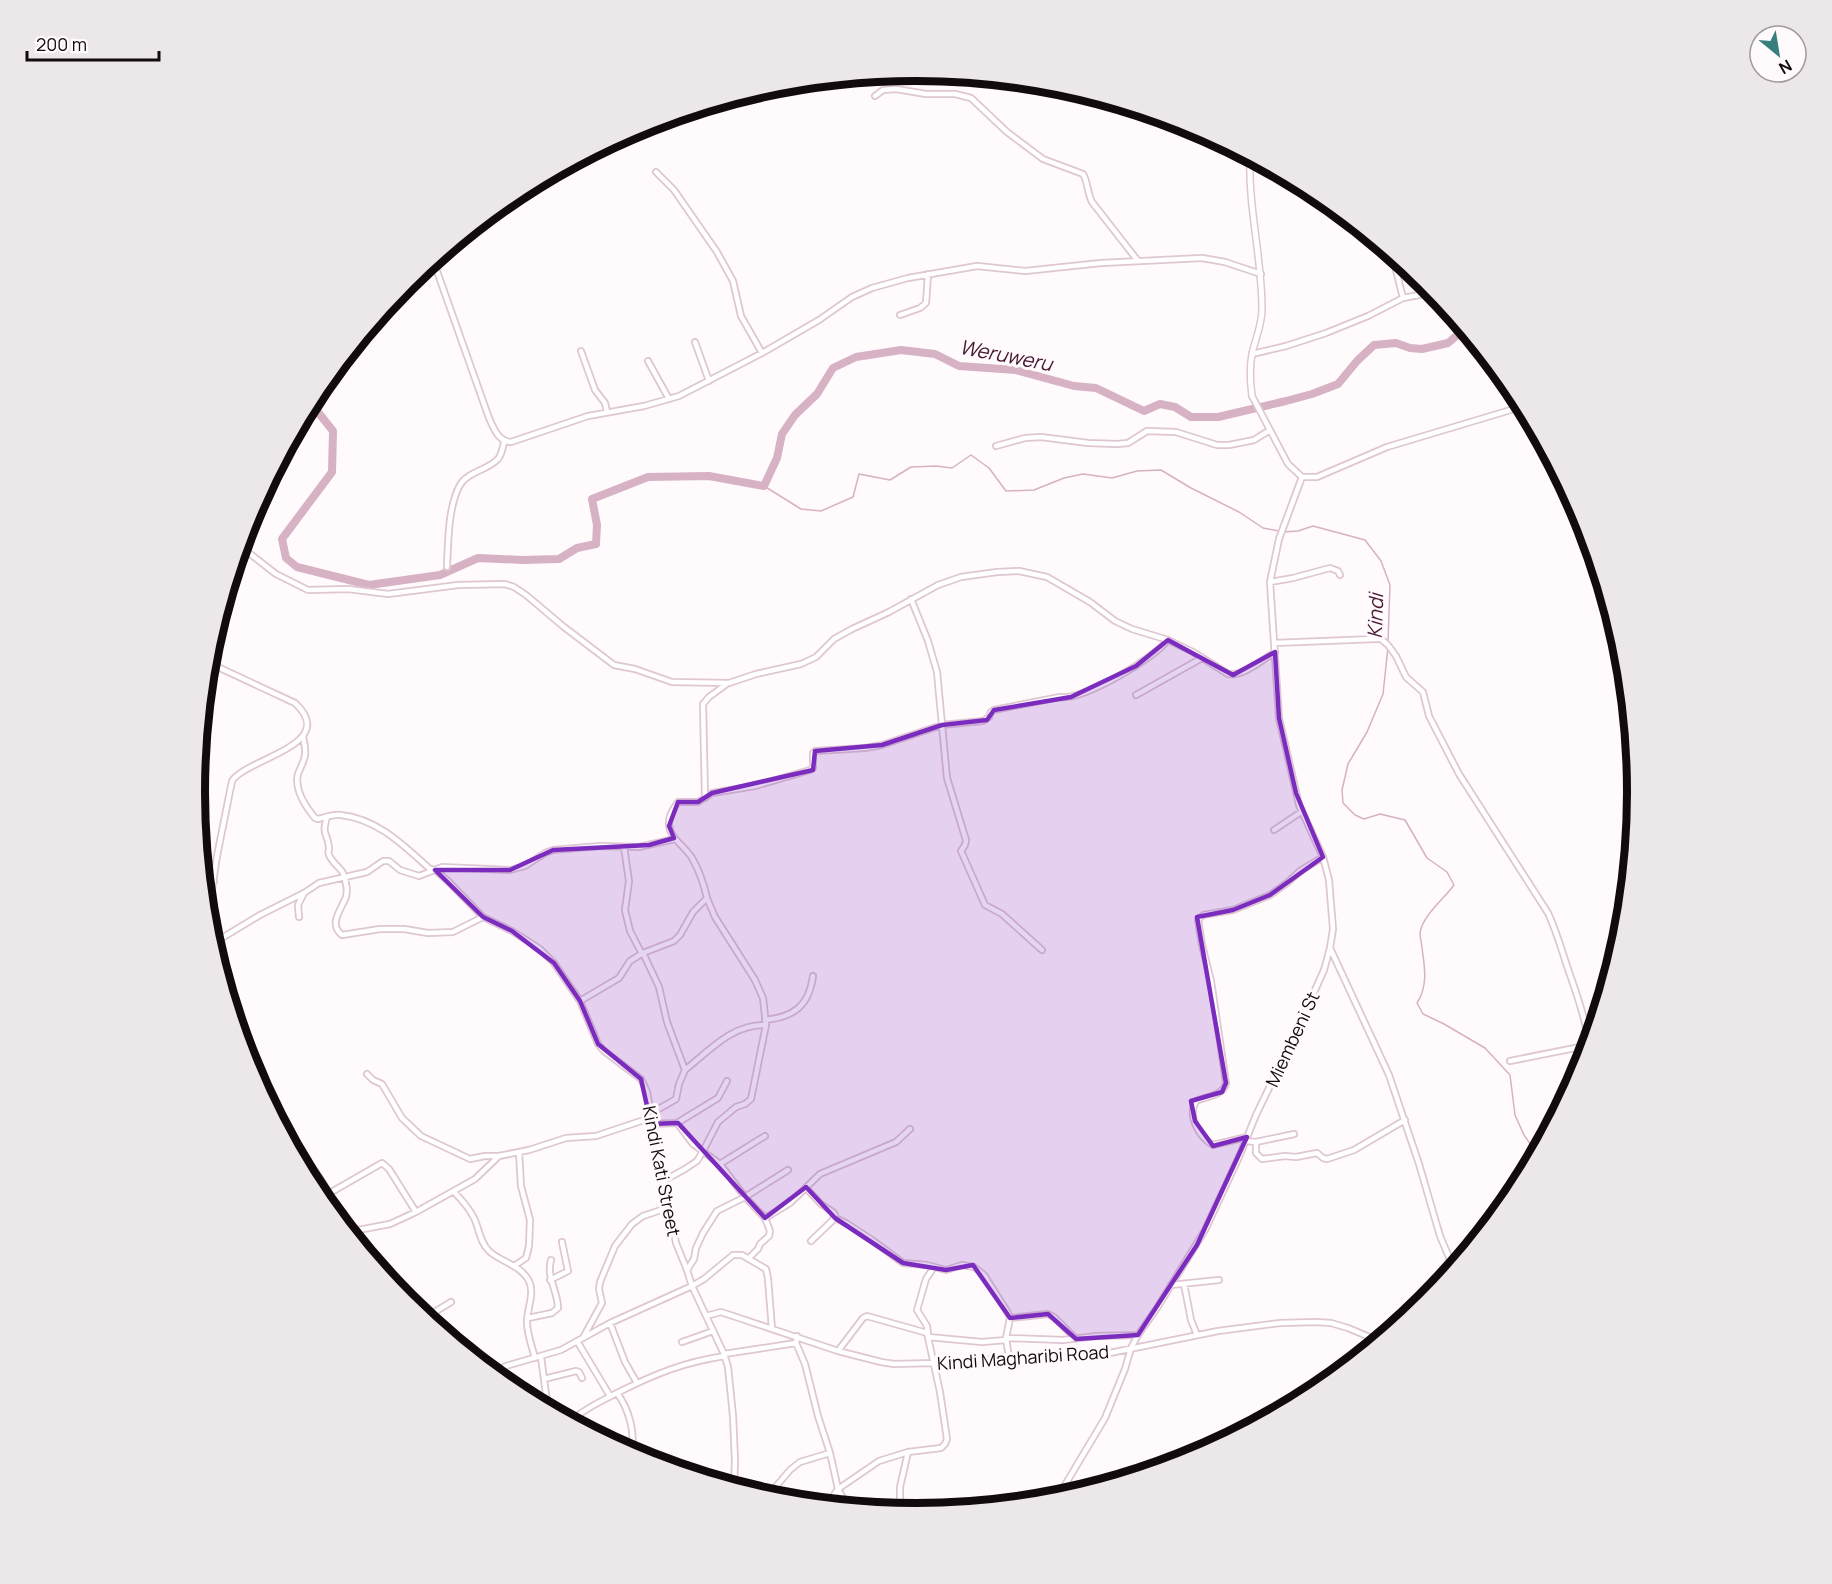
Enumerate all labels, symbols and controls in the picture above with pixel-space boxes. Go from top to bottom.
scale bar [27,24,159,62]
north arrow [1748,24,1808,84]
text: 200 m [36,32,87,56]
text: N [1775,55,1796,79]
water label: Weruweru [957,333,1057,378]
water label: Kindi [1361,591,1389,639]
street label: Miembeni St [1259,987,1325,1091]
street label: Kindi Kati Street [638,1104,686,1238]
street label: Kindi Magharibi Road [936,1339,1110,1375]

